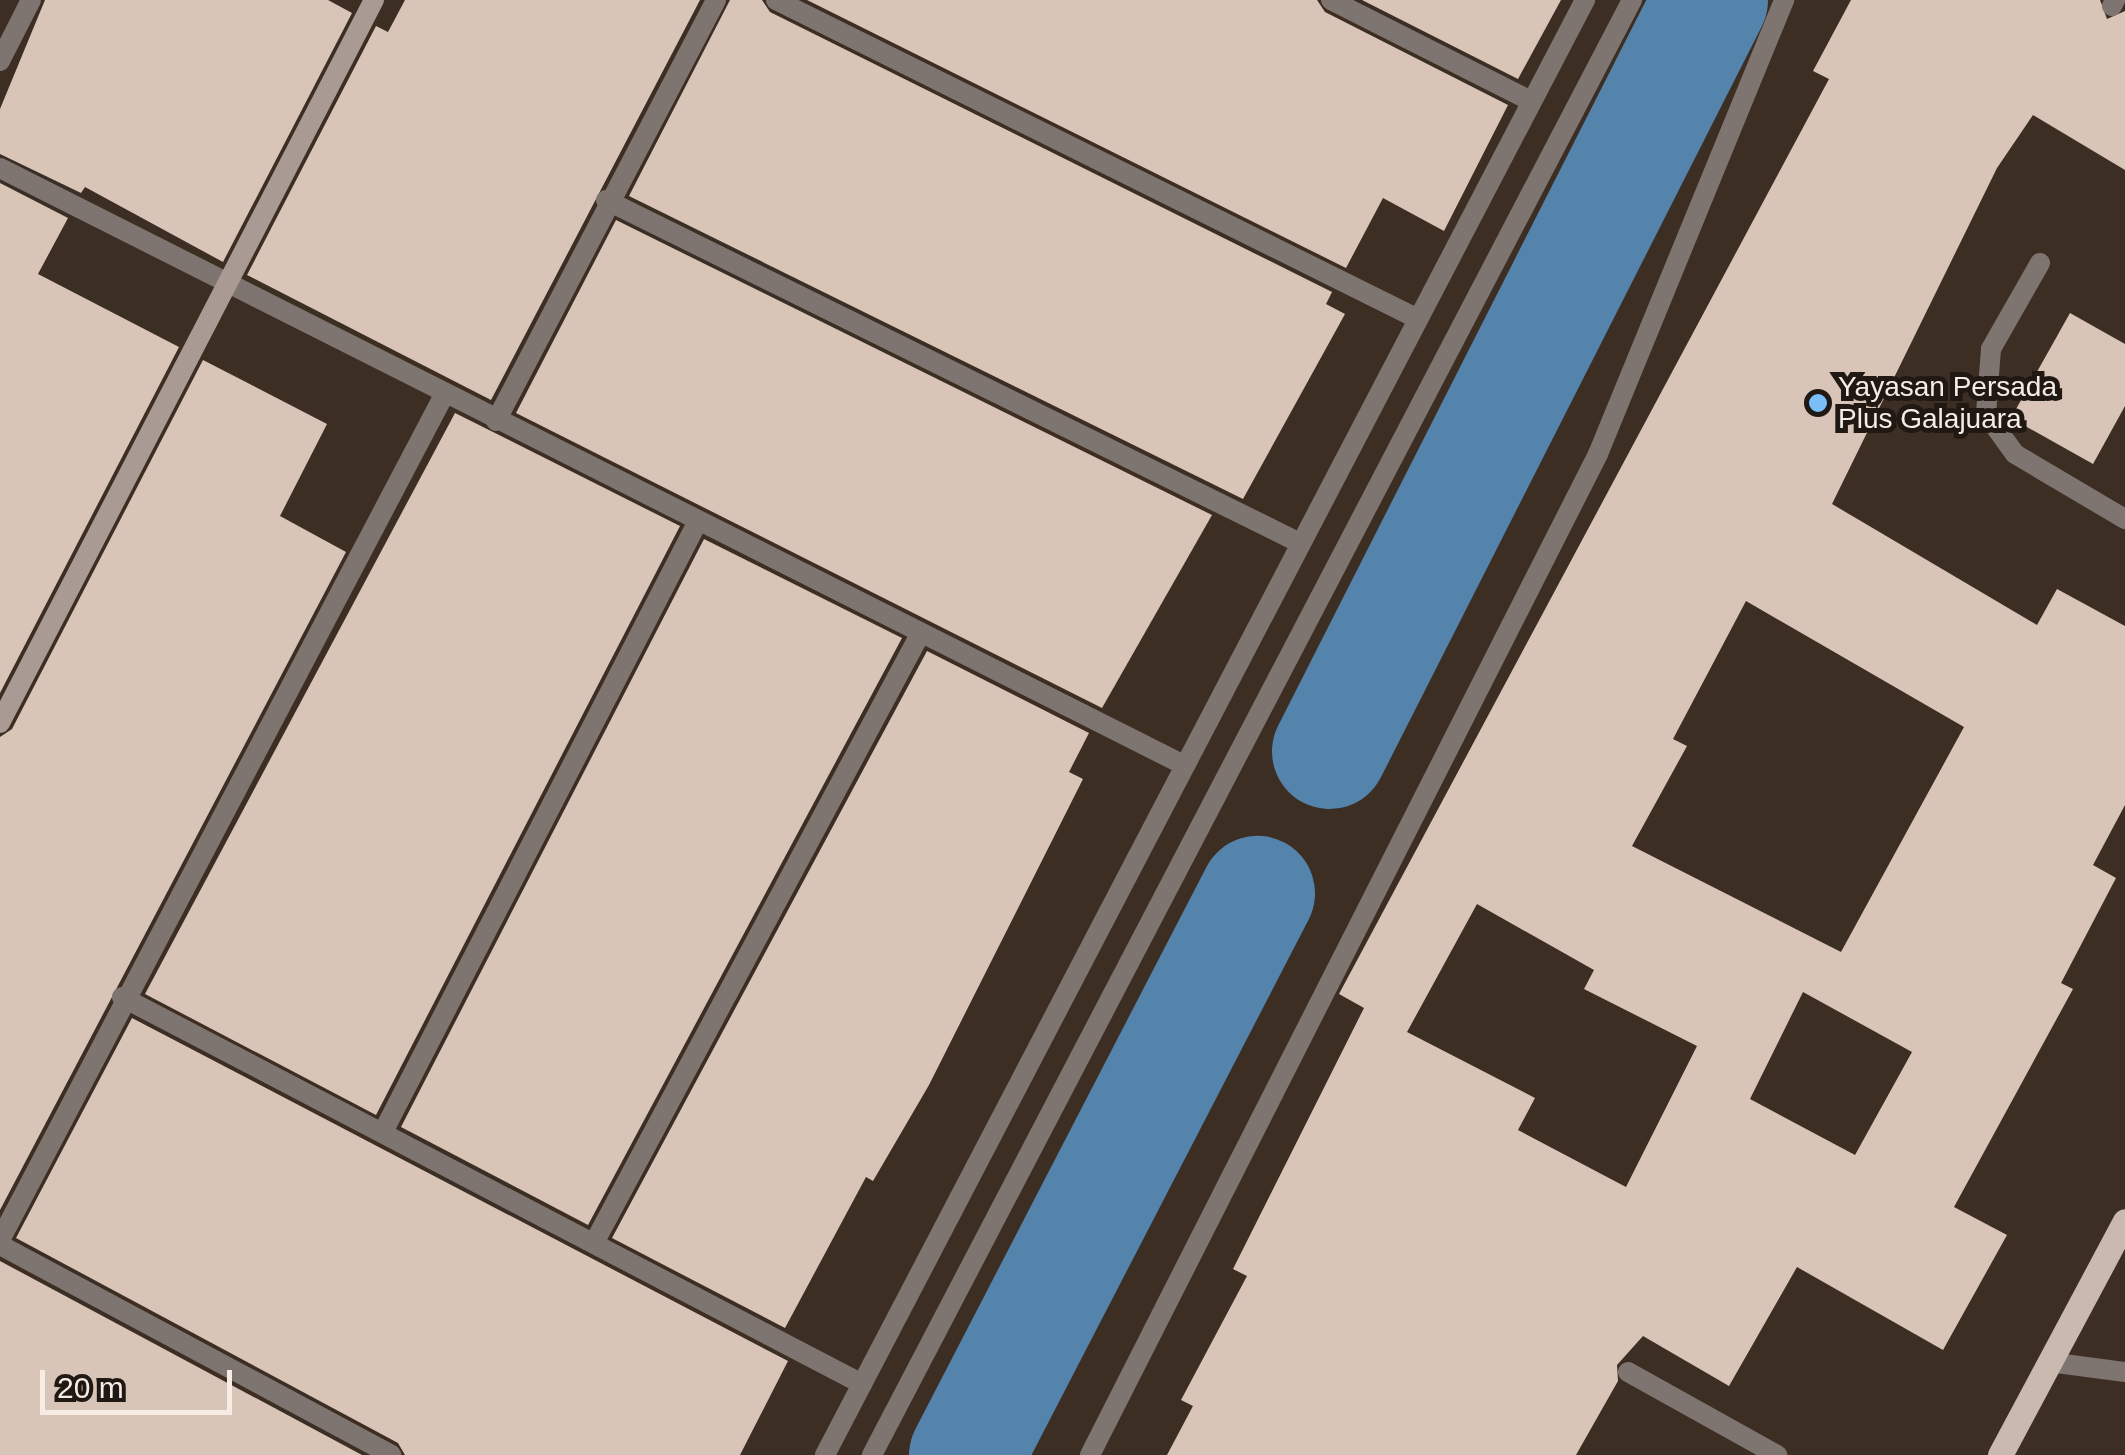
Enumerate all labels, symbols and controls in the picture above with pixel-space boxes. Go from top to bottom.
place label: Yayasan Persada Plus Galajuara [1838,370,2057,436]
marker: Yayasan Persada Plus Galajuara [1807,392,1829,414]
scale bar [45,1350,238,1412]
text: 20 m [57,1371,124,1404]

